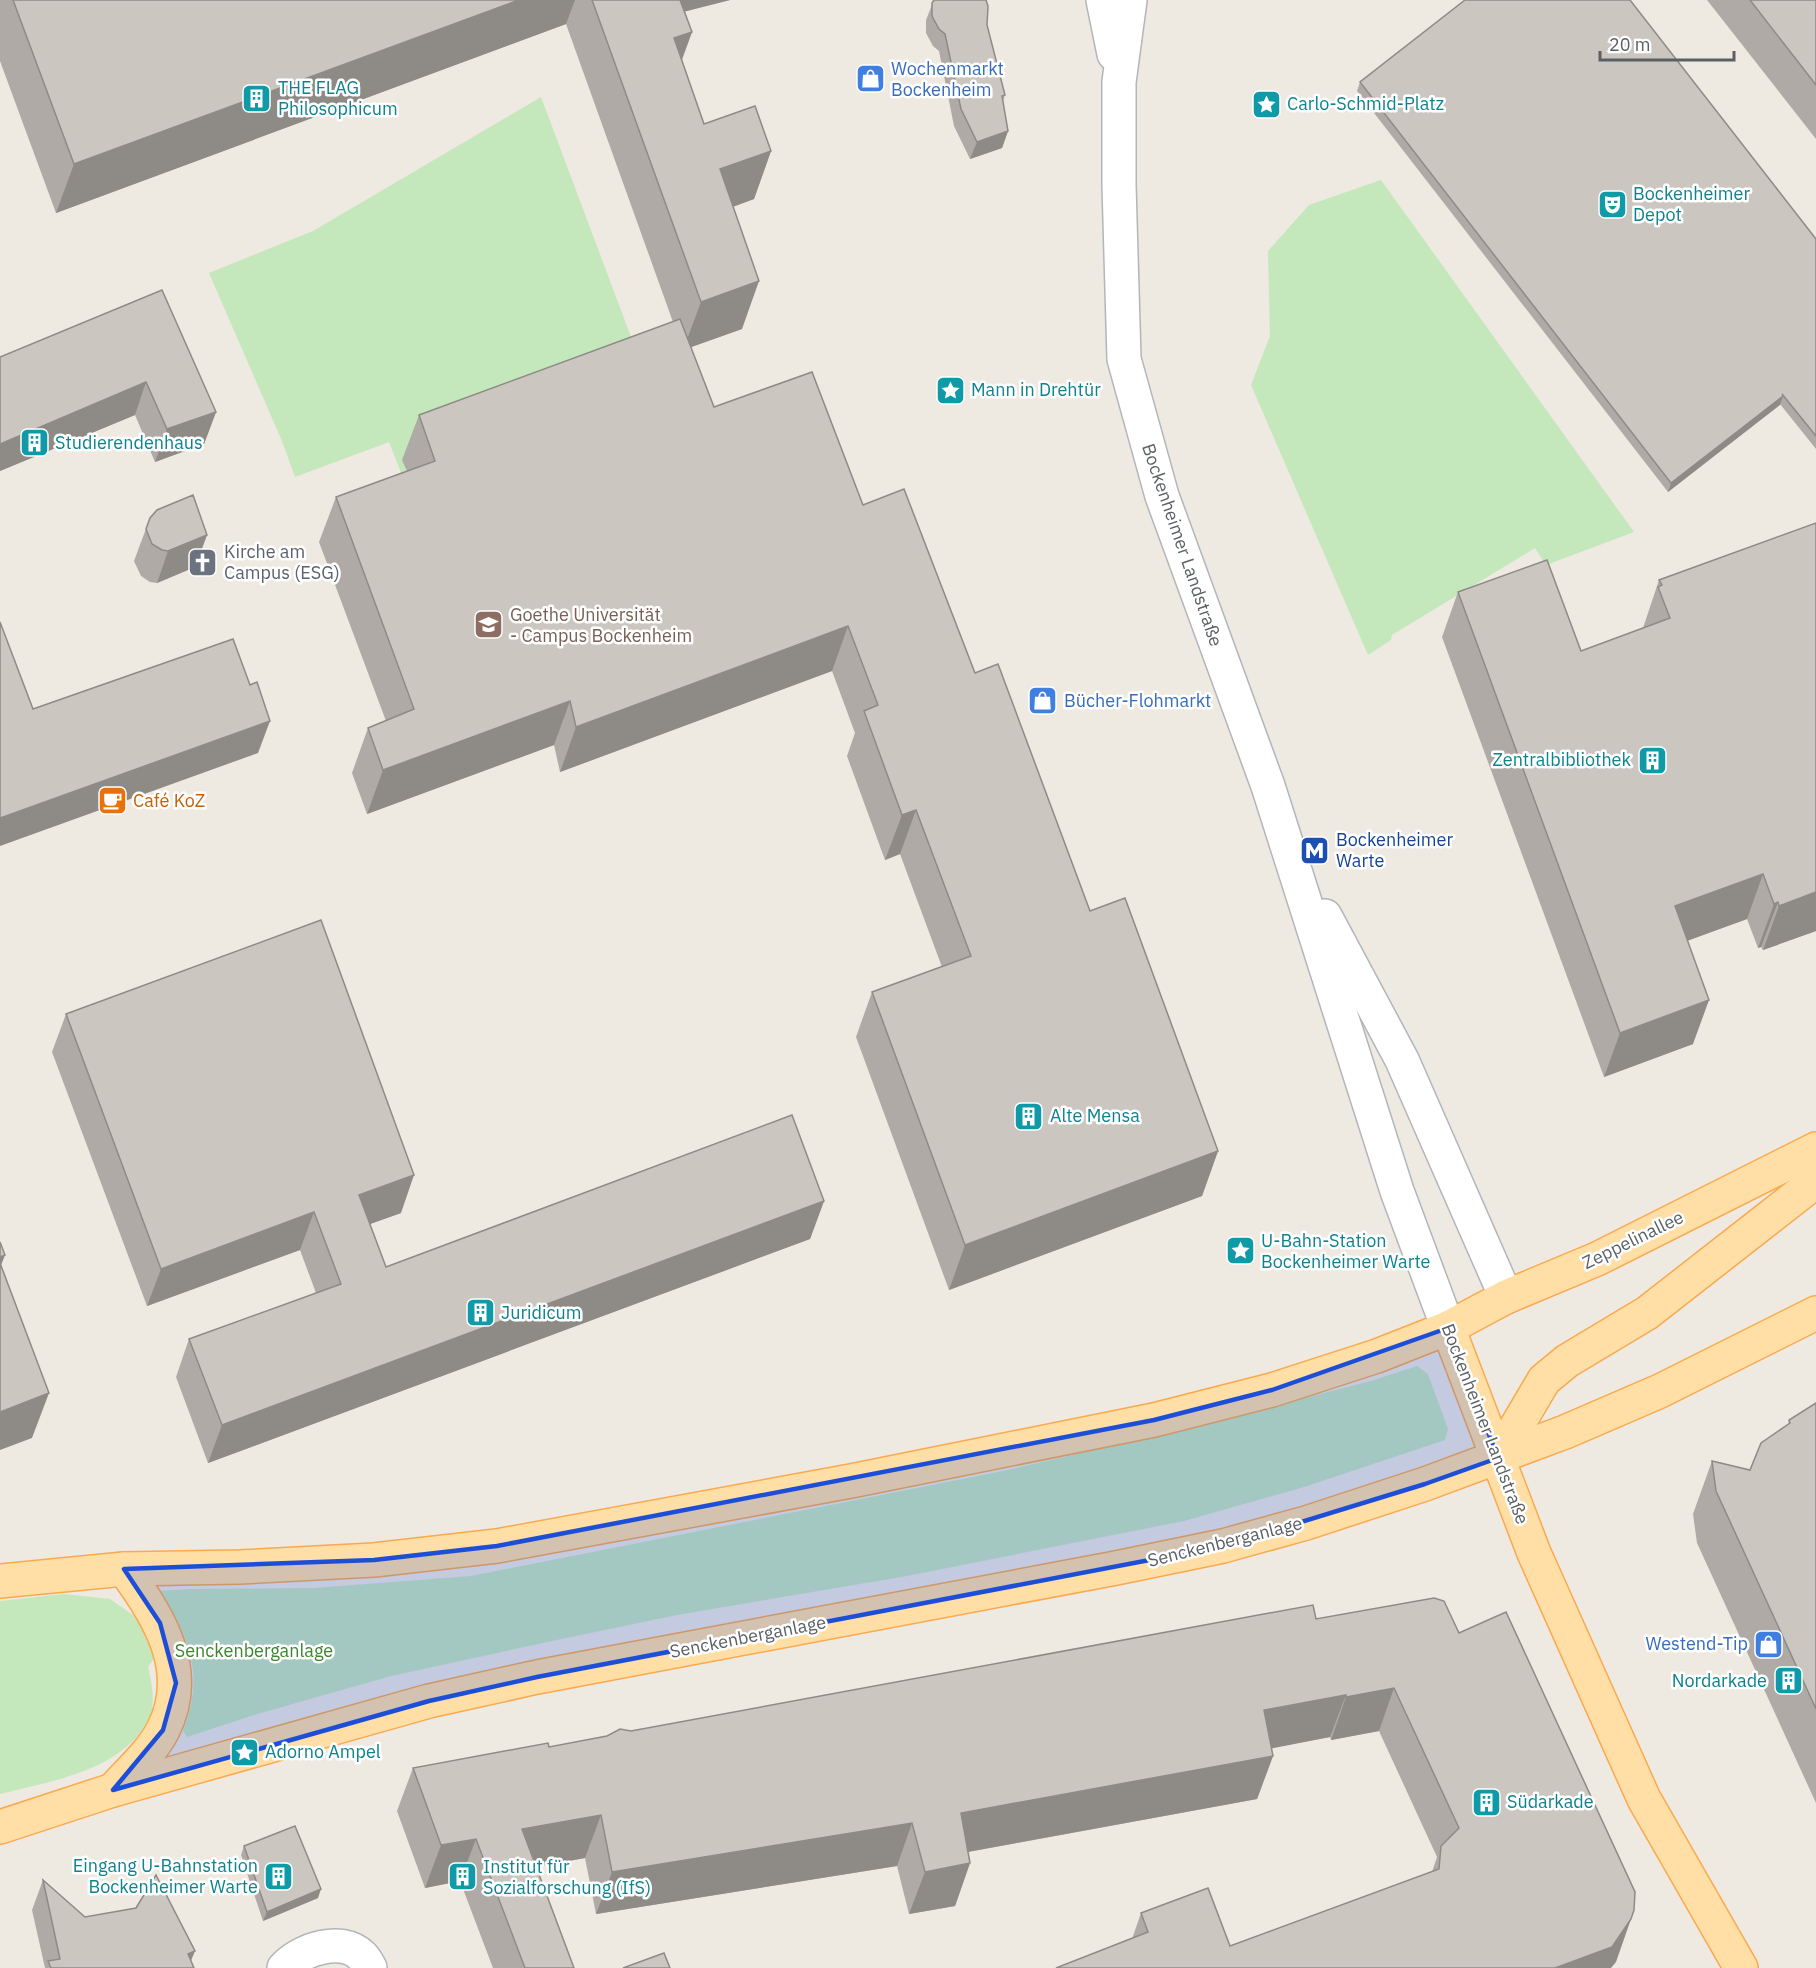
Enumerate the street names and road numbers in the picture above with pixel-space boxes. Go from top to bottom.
street label: Bockenheimer Landstraße [1137,440,1228,649]
street label: Zeppelinallee [1578,1205,1687,1274]
street label: Bockenheimer Landstraße [1437,1320,1534,1527]
street label: Senckenberganlage [1145,1511,1305,1572]
street label: Senckenberganlage [668,1610,828,1663]

